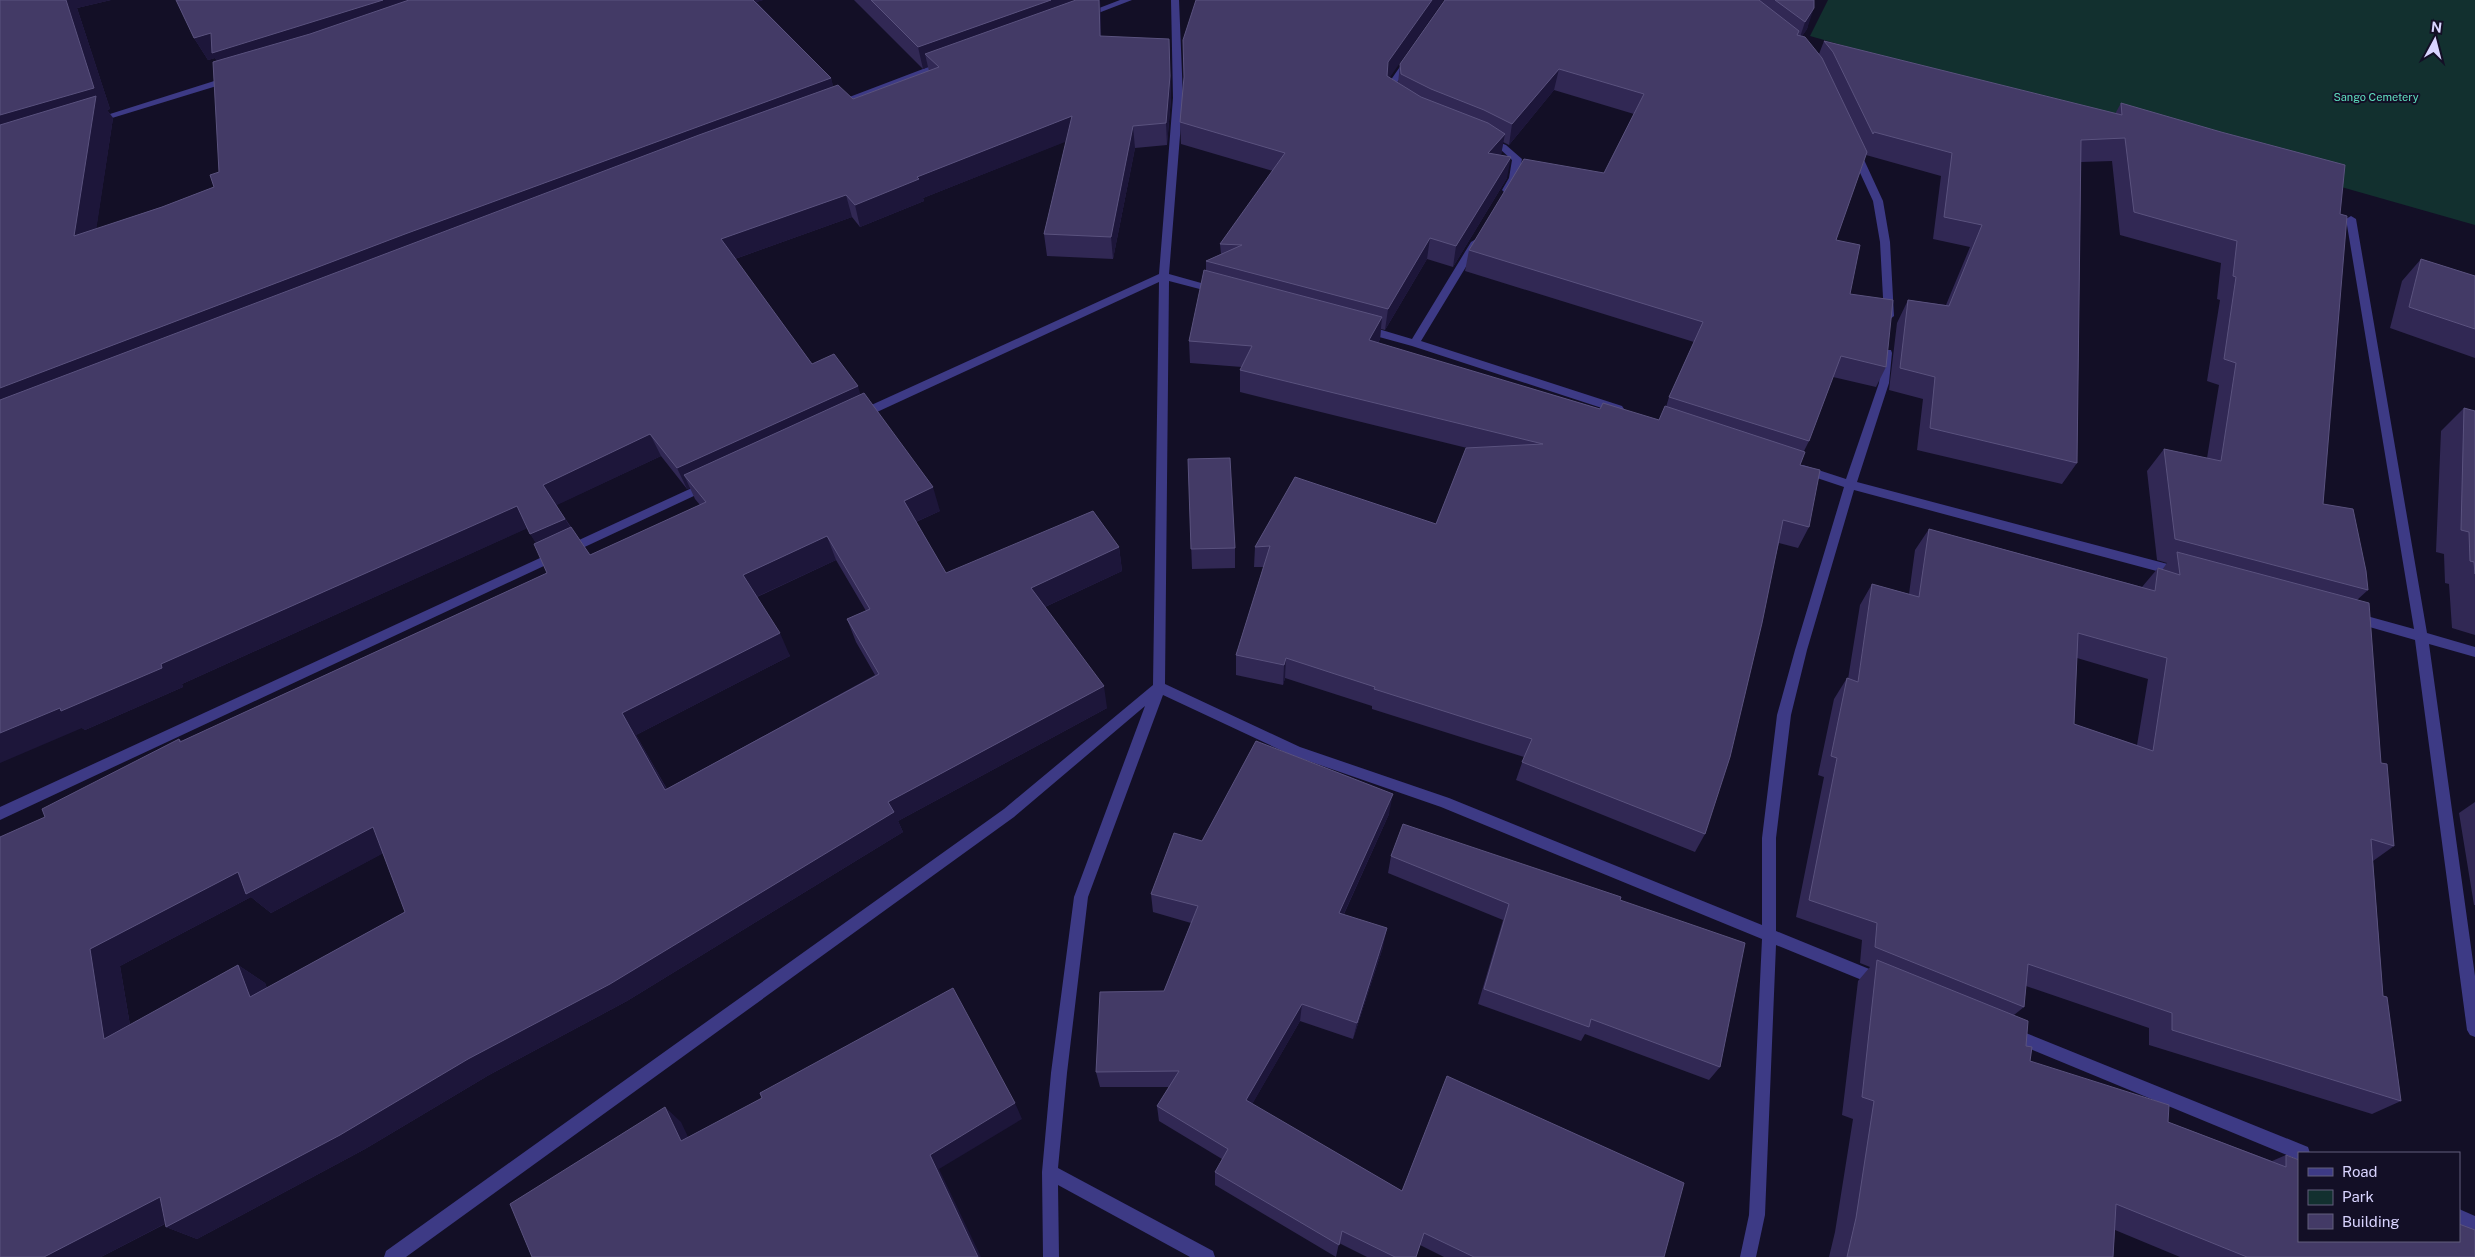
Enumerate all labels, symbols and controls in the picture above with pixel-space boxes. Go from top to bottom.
north arrow [2410,15,2460,65]
text: N [2430,18,2443,36]
park label: Sango Cemetery [2333,91,2419,103]
legend [2298,1152,2460,1242]
text: Road [2342,1163,2378,1180]
text: Park [2342,1188,2374,1205]
text: Building [2342,1213,2400,1230]

